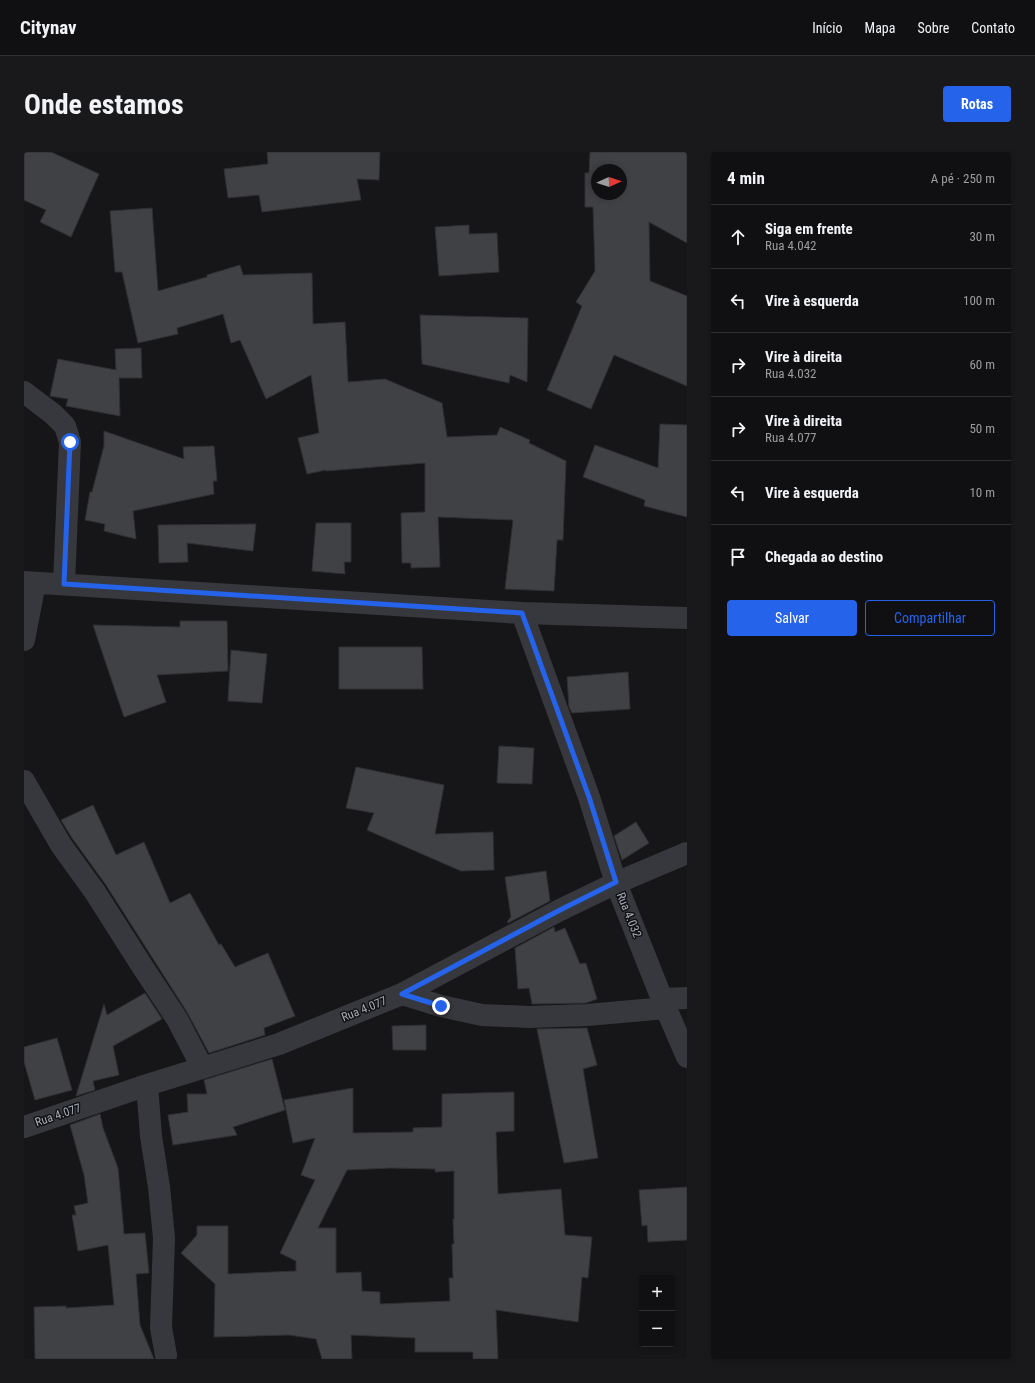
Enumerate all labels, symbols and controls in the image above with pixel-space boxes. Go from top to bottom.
text: Citynav [20,16,77,39]
text: Início [812,20,843,36]
text: Mapa [865,20,895,36]
text: Sobre [917,20,949,36]
text: Contato [971,20,1015,36]
button: Rotas [943,86,1011,122]
text: Onde estamos [24,88,184,121]
north arrow [591,164,627,200]
text: 4 min [727,168,765,188]
text: A pé · 250 m [931,171,995,186]
text: Siga em frente [765,220,853,238]
icon: ahead [727,226,749,248]
text: 30 m [969,229,995,244]
text: Rua 4.042 [765,238,817,253]
icon: left [727,290,749,312]
text: Vire à esquerda [765,292,859,310]
text: 100 m [963,293,995,308]
text: Vire à direita [765,348,842,366]
icon: right [727,354,749,376]
text: 60 m [969,357,995,372]
text: Rua 4.032 [765,366,817,381]
text: Vire à direita [765,412,842,430]
icon: right [727,418,749,440]
text: 50 m [969,421,995,436]
text: Rua 4.077 [765,430,817,445]
route start [61,433,79,451]
icon: left [727,482,749,504]
text: Vire à esquerda [765,484,859,502]
text: 10 m [969,485,995,500]
icon: arrive [727,546,749,568]
text: Chegada ao destino [765,548,883,566]
button: Salvar [727,600,857,636]
button: Compartilhar [865,600,995,636]
street label: Rua 4.032 [614,890,644,940]
street label: Rua 4.077 [339,994,389,1024]
route end [432,997,450,1015]
street label: Rua 4.077 [33,1101,83,1129]
map controls [639,1275,675,1347]
button: + [639,1275,675,1311]
button: − [639,1311,675,1347]

